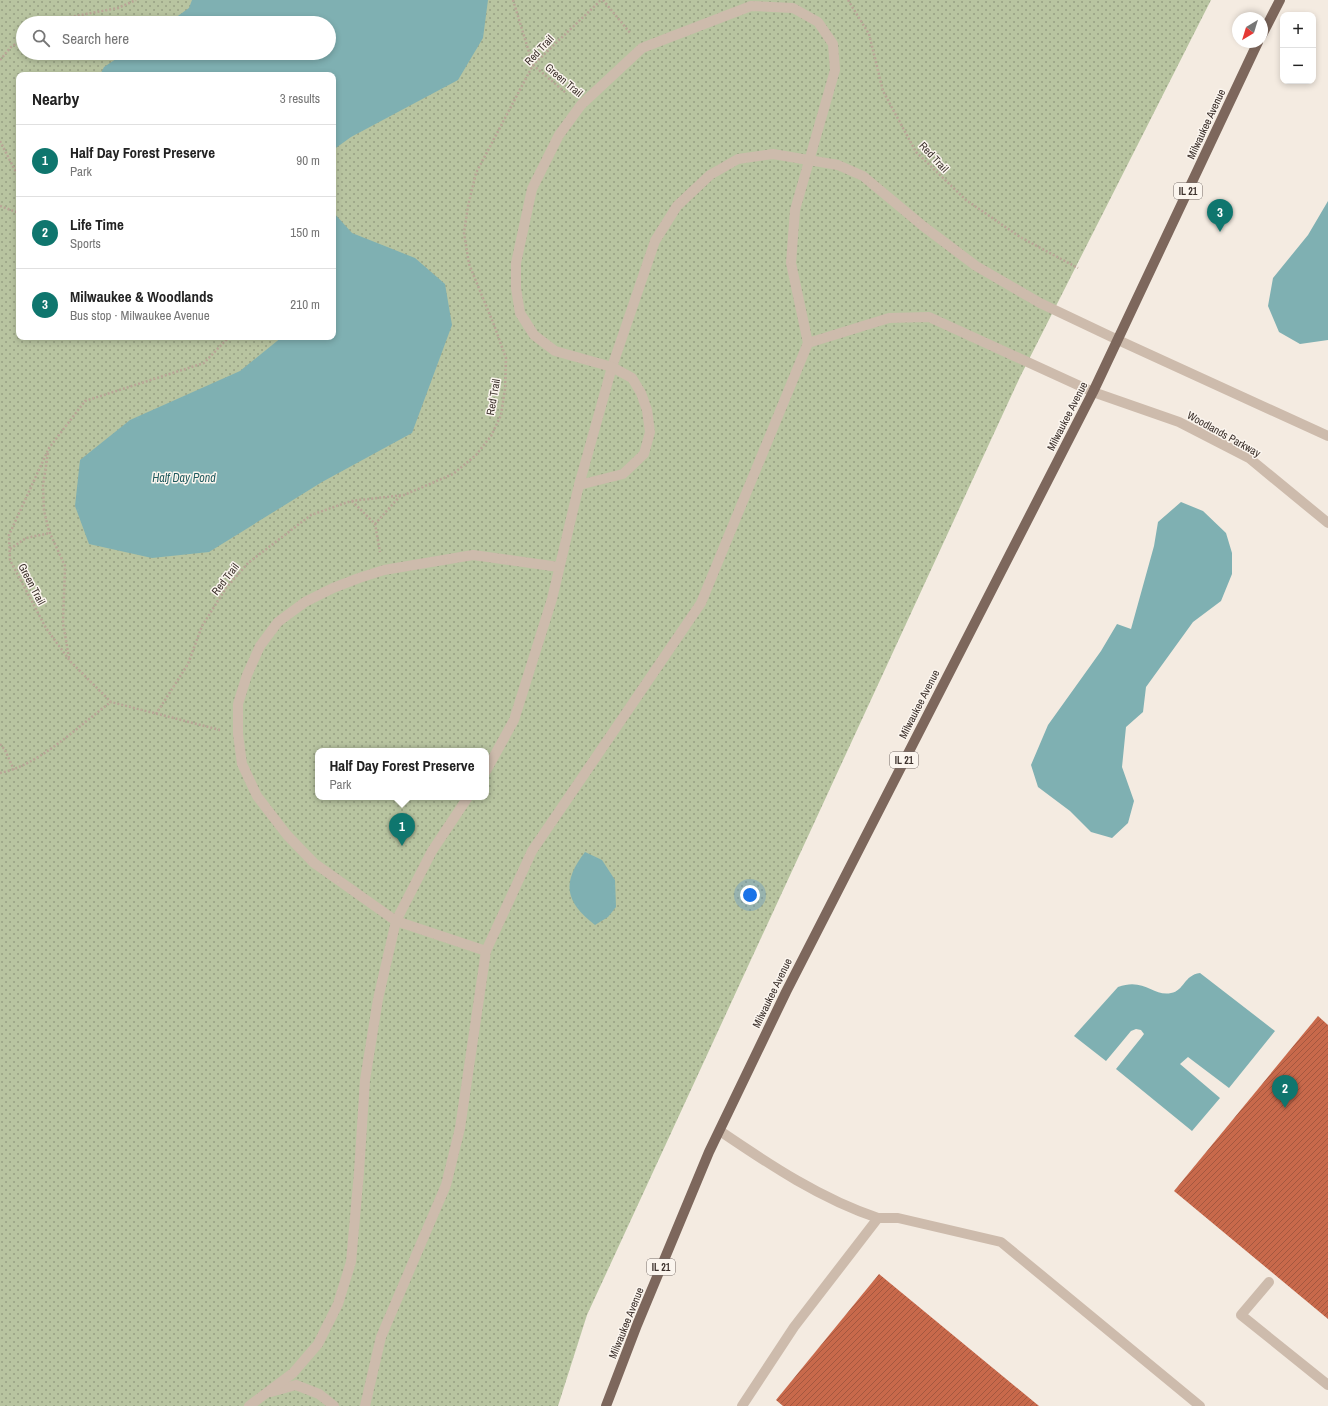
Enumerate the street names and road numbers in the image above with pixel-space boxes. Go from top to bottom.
street label: Red Trail [521,32,557,68]
street label: Green Trail [542,60,586,100]
street label: Milwaukee Avenue [1184,87,1228,161]
street label: Red Trail [916,139,952,175]
road number: IL 21 [1174,183,1202,199]
street label: Red Trail [483,378,503,416]
street label: Milwaukee Avenue [1044,379,1090,453]
street label: Woodlands Parkway [1185,408,1264,460]
street label: Red Trail [208,560,242,598]
street label: Green Trail [15,561,49,607]
street label: Milwaukee Avenue [896,667,942,741]
road number: IL 21 [890,752,918,768]
street label: Milwaukee Avenue [749,956,795,1030]
road number: IL 21 [647,1259,675,1275]
street label: Milwaukee Avenue [605,1285,647,1361]

